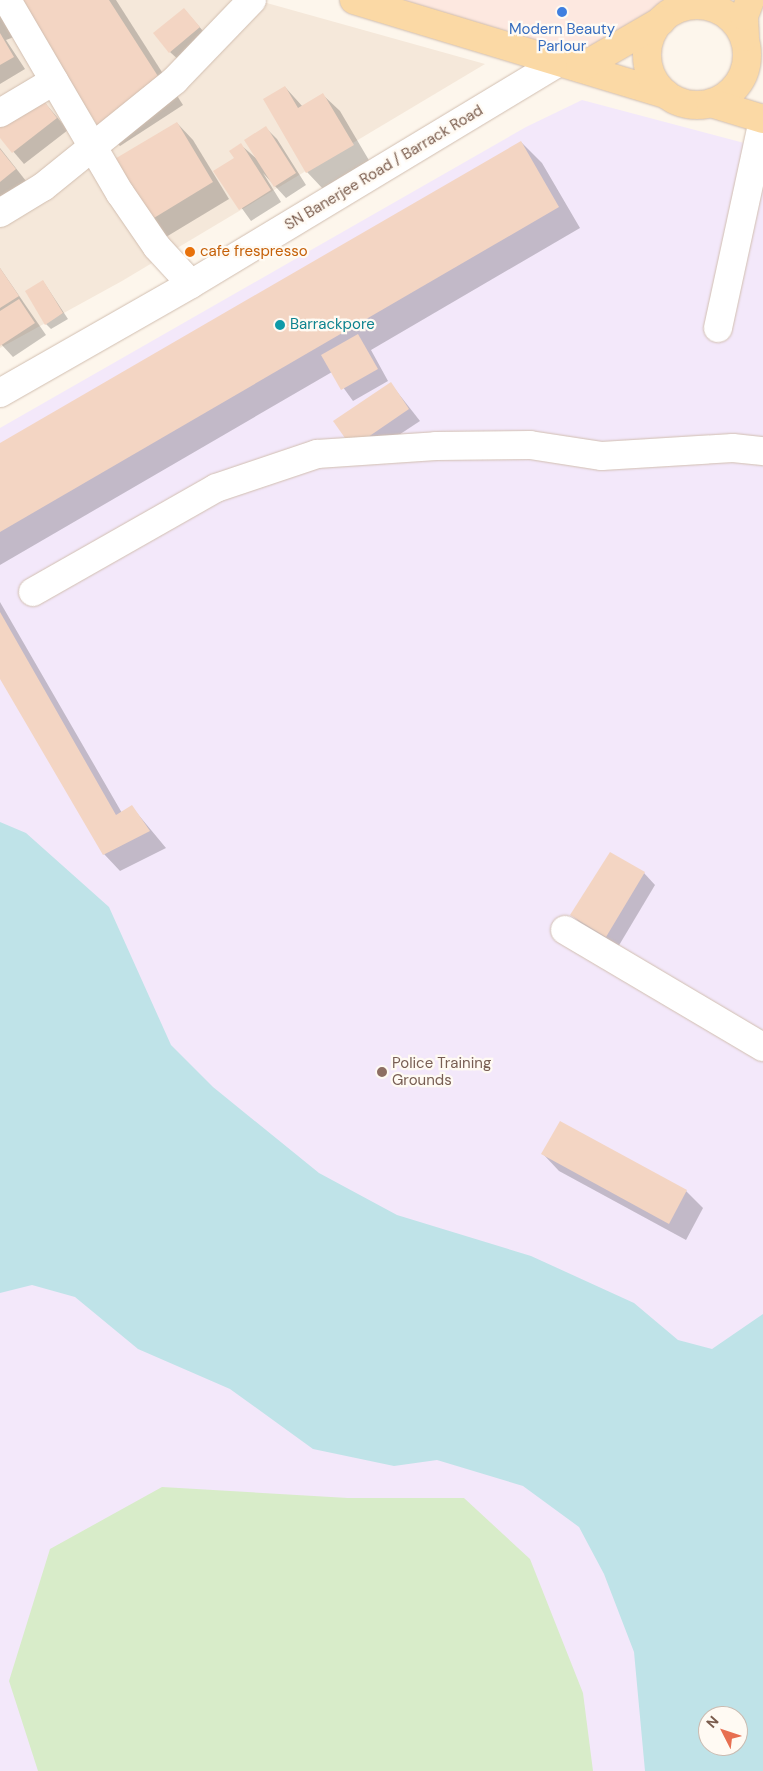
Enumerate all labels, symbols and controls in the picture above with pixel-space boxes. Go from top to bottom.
marker: Modern Beauty Parlour [556,6,568,18]
place label: Modern Beauty Parlour [509,20,615,55]
street label: SN Banerjee Road / Barrack Road [282,102,486,234]
place label: cafe frespresso [200,243,308,261]
marker: cafe frespresso [184,246,196,258]
place label: Barrackpore [290,316,375,334]
marker: Barrackpore [274,319,286,331]
place label: Police Training Grounds [392,1054,491,1089]
marker: Police Training Grounds [376,1066,388,1078]
north arrow [698,1706,748,1756]
text: N [702,1712,723,1732]

